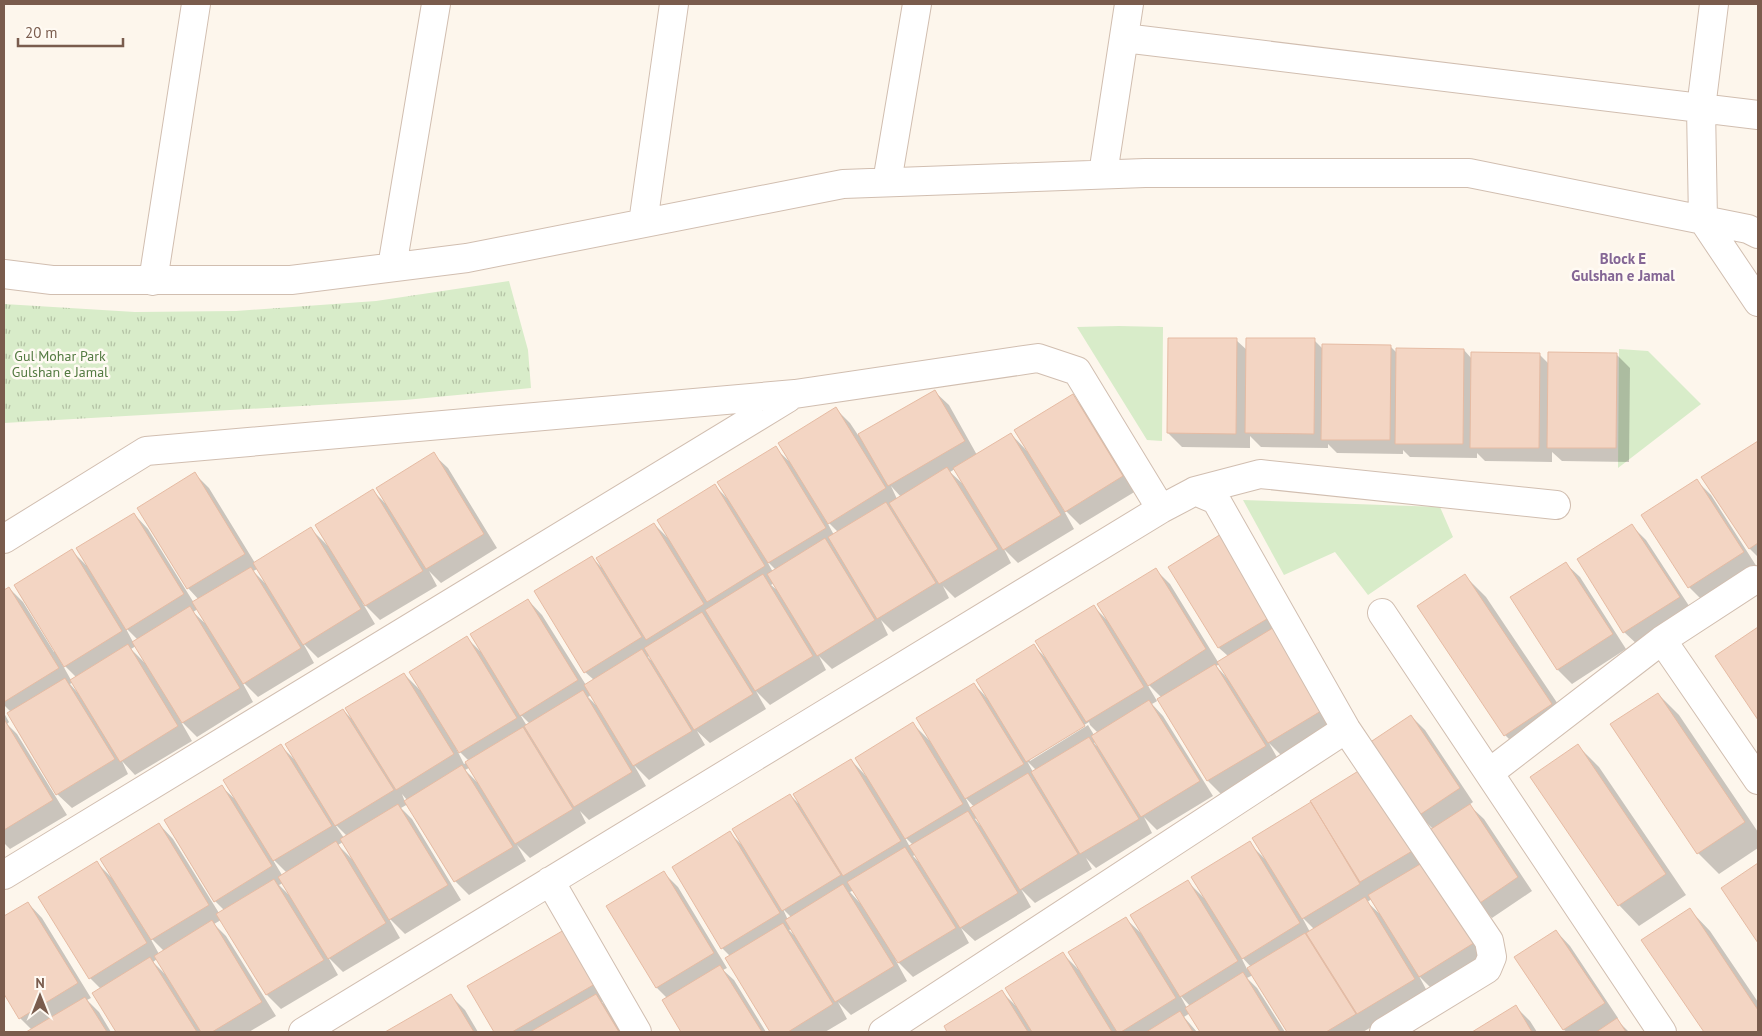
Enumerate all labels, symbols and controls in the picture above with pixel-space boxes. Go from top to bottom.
scale bar [18,15,122,47]
text: 20 m [25,23,58,42]
district label: Block E Gulshan e Jamal [1571,249,1675,285]
park label: Gul Mohar Park Gulshan e Jamal [12,347,108,381]
north arrow [15,971,65,1021]
text: N [35,974,45,992]

